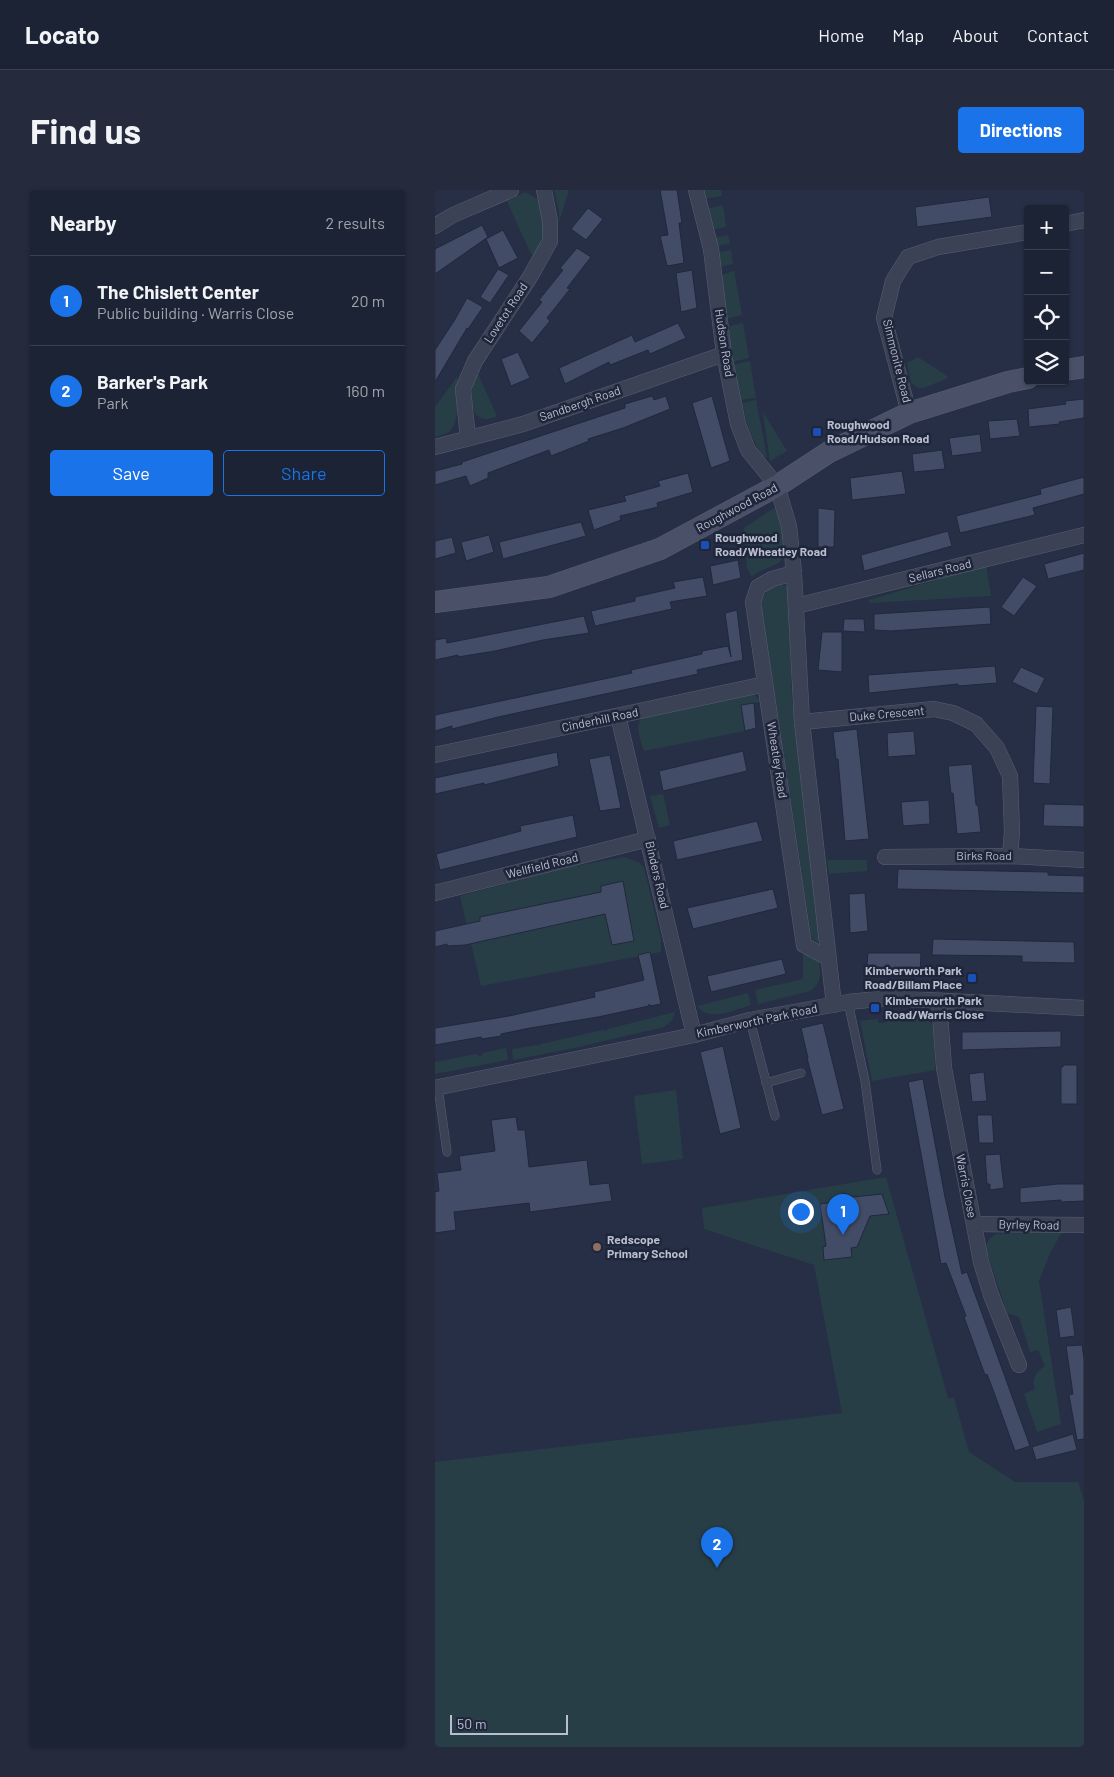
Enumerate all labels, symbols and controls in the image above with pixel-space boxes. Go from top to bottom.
text: Locato [25,20,100,49]
text: Home [818,24,864,46]
text: Map [892,24,924,46]
text: About [952,24,999,46]
text: Contact [1027,24,1089,46]
button: Directions [958,107,1084,153]
text: Find us [30,109,141,151]
map controls [1024,205,1069,385]
button: + [1024,205,1069,250]
text: Nearby [50,210,116,235]
text: 2 results [326,213,385,232]
button: − [1024,250,1069,295]
text: The Chislett Center [97,280,259,303]
street label: Lovetot Road [481,280,530,345]
text: 1 [63,291,69,310]
text: 20 m [351,291,385,310]
button: locate [1024,295,1069,340]
text: Public building · Warris Close [97,303,294,322]
street label: Hudson Road [713,308,737,378]
street label: Simmonite Road [881,318,915,404]
button: layers [1024,340,1069,385]
text: Barker's Park [97,370,208,393]
text: 2 [62,381,70,400]
text: 160 m [346,381,385,400]
street label: Sandbergh Road [537,383,622,424]
text: Park [97,393,128,412]
place label: Roughwood Road/Hudson Road [827,417,930,445]
marker: Roughwood Road/Hudson Road [811,426,823,438]
button: Save [50,450,213,496]
button: Share [223,450,385,496]
street label: Roughwood Road [693,480,780,534]
place label: Roughwood Road/Wheatley Road [715,530,827,558]
marker: Roughwood Road/Wheatley Road [699,539,711,551]
street label: Sellars Road [907,555,973,585]
street label: Duke Crescent [849,703,925,723]
street label: Cinderhill Road [560,704,639,734]
street label: Wheatley Road [765,721,791,799]
street label: Binders Road [643,840,673,910]
street label: Birks Road [956,848,1012,862]
street label: Wellfield Road [504,849,579,881]
place label: Kimberworth Park Road/Billam Place [865,963,963,991]
marker: Kimberworth Park Road/Billam Place [966,972,978,984]
place label: Kimberworth Park Road/Warris Close [885,993,985,1021]
street label: Kimberworth Park Road [695,1000,818,1040]
marker: Kimberworth Park Road/Warris Close [869,1002,881,1014]
street label: Warris Close [954,1153,980,1219]
pin: 1 [827,1194,859,1235]
your location [788,1199,814,1225]
street label: Byrley Road [998,1216,1060,1232]
place label: Redscope Primary School [607,1232,688,1260]
marker: Redscope Primary School [591,1241,603,1253]
pin: 2 [701,1527,733,1568]
scale bar [450,1712,567,1735]
text: 50 m [457,1715,486,1732]

